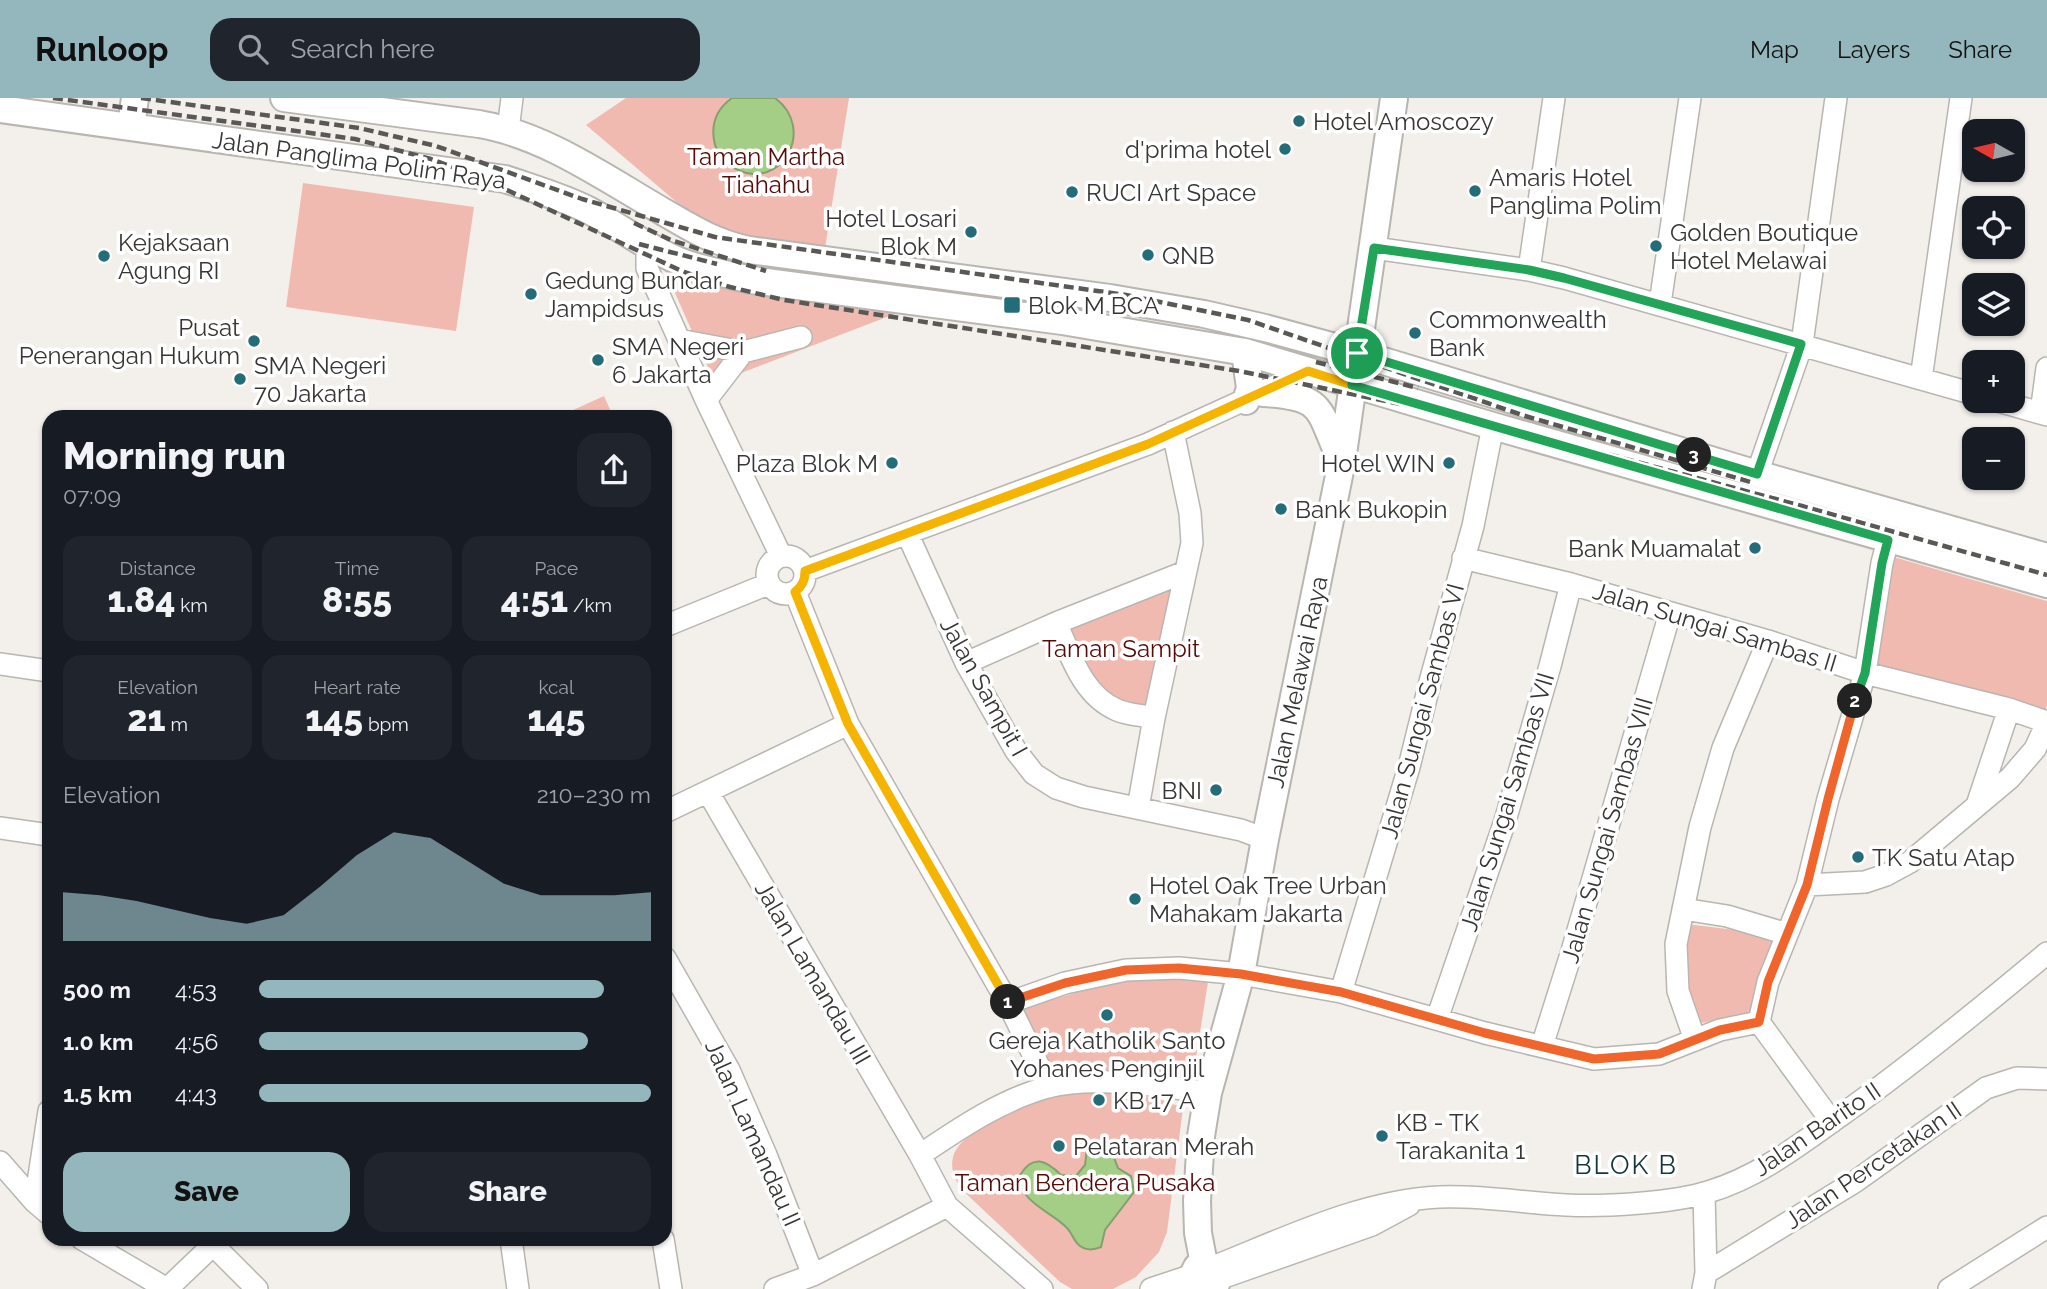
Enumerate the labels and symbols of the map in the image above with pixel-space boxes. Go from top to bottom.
place label: Hotel Amoscozy [1313,107,1494,136]
marker: Hotel Amoscozy [1291,113,1307,129]
north arrow [1962,119,2025,182]
street label: Jalan Panglima Polim Raya [210,125,508,195]
place label: d'prima hotel [1125,135,1271,164]
marker: d'prima hotel [1277,141,1293,157]
park label: Taman Martha Tiahahu [687,142,845,199]
place label: Amaris Hotel Panglima Polim [1489,163,1662,220]
place label: RUCI Art Space [1086,178,1256,207]
marker: Amaris Hotel Panglima Polim [1467,183,1483,199]
marker: RUCI Art Space [1064,184,1080,200]
place label: Hotel Losari Blok M [825,204,957,261]
place label: Golden Boutique Hotel Melawai [1670,218,1858,275]
marker: Hotel Losari Blok M [963,224,979,240]
place label: Kejaksaan Agung RI [118,228,230,285]
marker: Golden Boutique Hotel Melawai [1648,238,1664,254]
place label: QNB [1162,241,1215,270]
marker: QNB [1140,247,1156,263]
marker: Kejaksaan Agung RI [96,248,112,264]
place label: Gedung Bundar Jampidsus [545,266,722,323]
marker: Gedung Bundar Jampidsus [523,286,539,302]
place label: Blok M BCA [1028,291,1159,320]
marker: Blok M BCA [1002,295,1022,315]
place label: Commonwealth Bank [1429,305,1607,362]
place label: Pusat Penerangan Hukum [19,313,240,370]
pin [1327,323,1387,383]
marker: Commonwealth Bank [1407,325,1423,341]
place label: SMA Negeri 6 Jakarta [612,332,744,389]
marker: Pusat Penerangan Hukum [246,333,262,349]
place label: SMA Negeri 70 Jakarta [254,351,386,408]
marker: SMA Negeri 6 Jakarta [590,352,606,368]
marker: SMA Negeri 70 Jakarta [232,371,248,387]
pin: 3 [1676,438,1712,472]
place label: Plaza Blok M [736,449,878,478]
place label: Hotel WIN [1321,449,1435,478]
marker: Plaza Blok M [884,455,900,471]
marker: Hotel WIN [1441,455,1457,471]
place label: Bank Bukopin [1295,495,1448,524]
marker: Bank Bukopin [1273,501,1289,517]
place label: Bank Muamalat [1568,534,1741,563]
marker: Bank Muamalat [1747,540,1763,556]
street label: Jalan Melawai Raya [1260,573,1334,791]
street label: Jalan Sungai Sambas II [1590,576,1840,678]
street label: Jalan Sungai Sambas VI [1374,580,1470,842]
street label: Jalan Sampit I [934,613,1034,761]
park label: Taman Sampit [1042,634,1200,663]
street label: Jalan Sungai Sambas VII [1454,669,1560,935]
pin: 2 [1838,684,1872,718]
street label: Jalan Sungai Sambas VIII [1555,694,1659,966]
place label: BNI [1162,776,1202,805]
marker: BNI [1208,782,1224,798]
place label: TK Satu Atap [1872,843,2015,872]
marker: TK Satu Atap [1850,849,1866,865]
place label: Hotel Oak Tree Urban Mahakam Jakarta [1149,871,1387,928]
street label: Jalan Lamandau III [749,876,877,1070]
marker: Hotel Oak Tree Urban Mahakam Jakarta [1127,891,1143,907]
pin: 1 [990,984,1026,1020]
marker: Gereja Katholik Santo Yohanes Penginjil [1099,1007,1115,1023]
place label: Gereja Katholik Santo Yohanes Penginjil [989,1026,1225,1083]
street label: Jalan Lamandau II [699,1035,807,1231]
street label: Jalan Barito II [1748,1076,1886,1182]
place label: KB 17 A [1113,1086,1195,1115]
marker: KB 17 A [1091,1092,1107,1108]
street label: Jalan Percetakan II [1779,1095,1967,1235]
place label: KB - TK Tarakanita 1 [1396,1108,1525,1165]
marker: KB - TK Tarakanita 1 [1374,1128,1390,1144]
place label: Pelataran Merah [1073,1132,1254,1161]
marker: Pelataran Merah [1051,1138,1067,1154]
district label: BLOK B [1574,1150,1678,1180]
park label: Taman Bendera Pusaka [955,1168,1215,1197]

